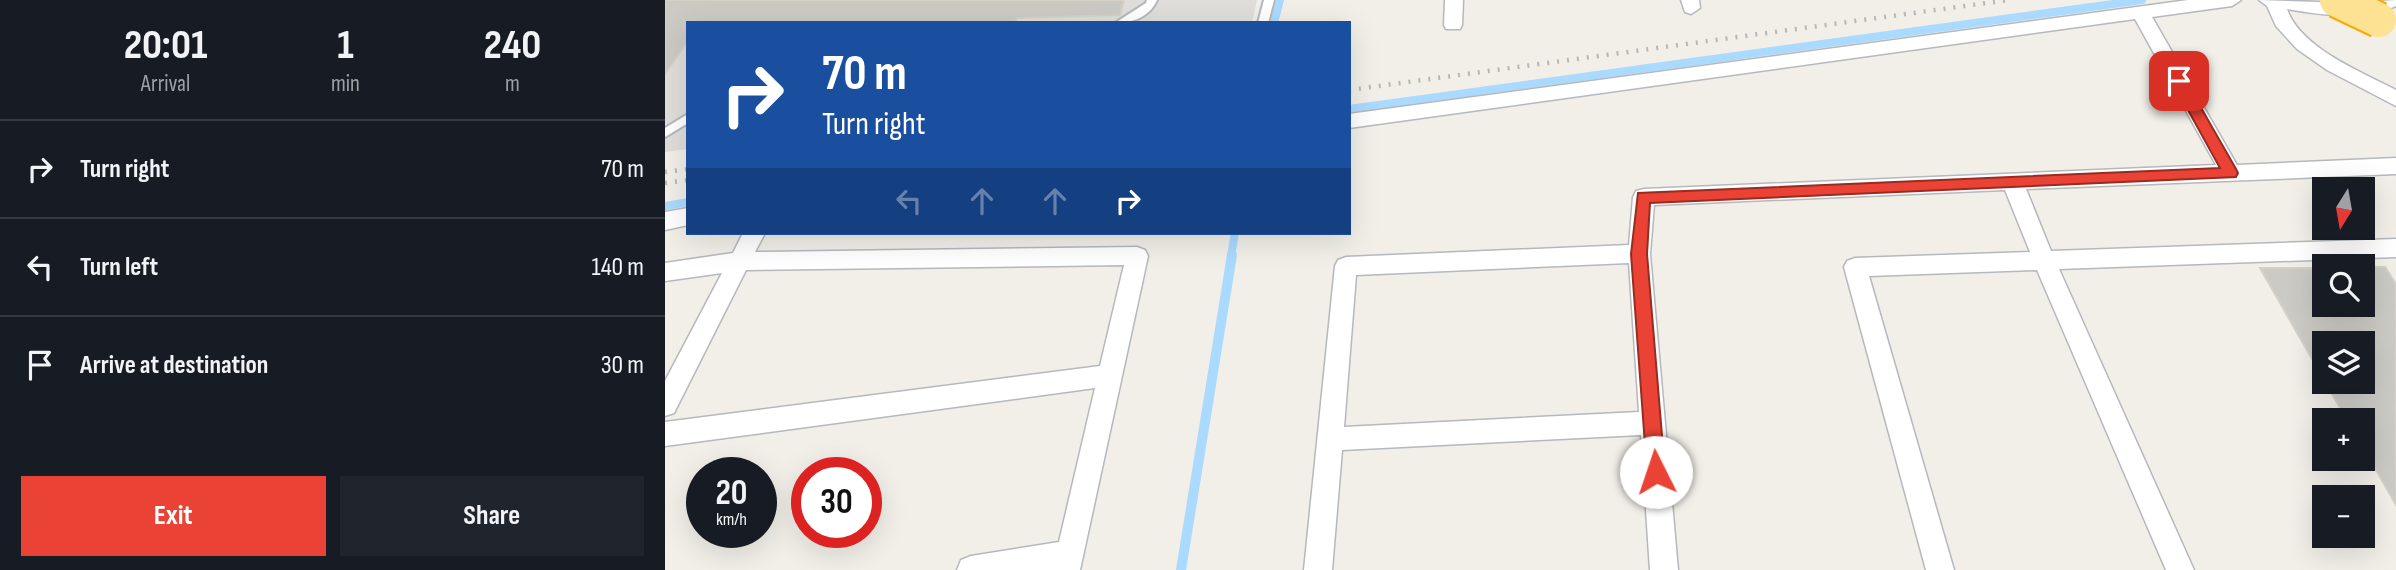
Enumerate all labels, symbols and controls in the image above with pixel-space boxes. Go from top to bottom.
text: 20:01 [124,20,207,71]
text: 1 [337,20,354,71]
text: 240 [484,20,541,71]
text: 70 m [822,45,907,104]
icon: right [707,49,798,140]
pin [2149,51,2209,111]
icon: arrive [2160,62,2198,100]
text: Arrival [141,70,190,98]
text: min [331,70,360,98]
text: m [505,70,520,98]
text: Turn right [822,105,926,144]
icon: right [21,150,59,188]
text: Turn right [80,154,169,185]
text: 70 m [601,154,644,185]
north arrow [2312,177,2375,240]
map controls [2312,177,2375,548]
icon: left [890,182,928,220]
icon: ahead [963,182,1001,220]
icon: ahead [1036,182,1074,220]
icon: right [1109,182,1147,220]
icon: left [21,248,59,286]
text: Turn left [80,252,158,283]
text: 140 m [592,252,644,283]
button: search [2312,254,2375,317]
button: layers [2312,331,2375,394]
icon: arrive [21,346,59,384]
text: Arrive at destination [80,350,268,381]
text: 30 m [601,350,644,381]
button: + [2312,408,2375,471]
position arrow [1619,435,1693,509]
speed limit sign: 30 [791,457,882,548]
text: 20 [716,472,748,515]
button: Exit [21,476,326,556]
button: Share [340,476,644,556]
button: − [2312,485,2375,548]
text: km/h [716,509,747,530]

